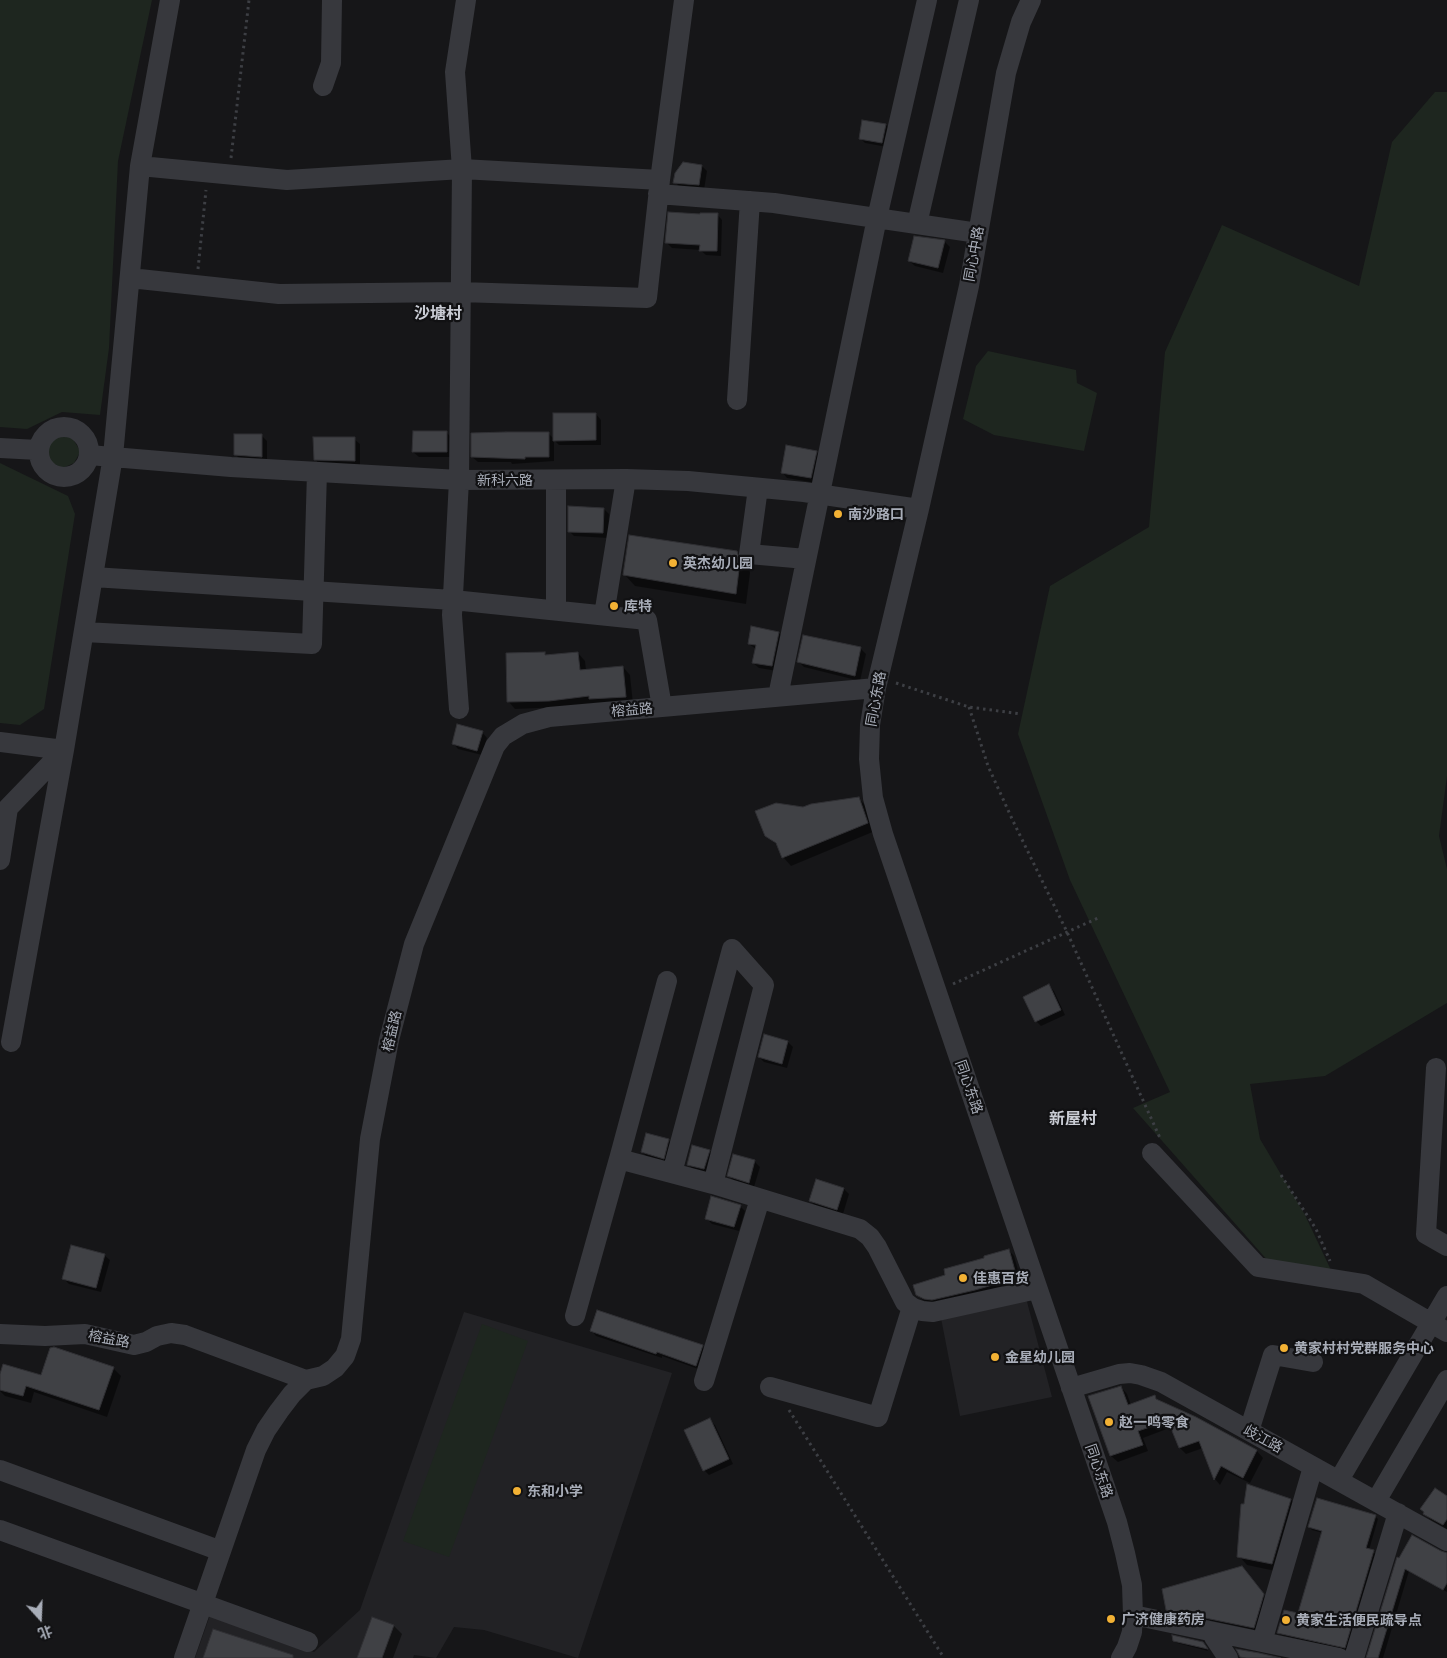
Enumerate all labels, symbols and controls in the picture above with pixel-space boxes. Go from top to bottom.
street label: 同心中路 [961,225,987,283]
district label: 沙塘村 [414,304,462,324]
street label: 新科六路 [477,472,533,488]
place label: 南沙路口 [848,506,904,522]
marker: 南沙路口 [832,508,844,520]
place label: 英杰幼儿园 [683,555,753,571]
marker: 英杰幼儿园 [667,557,679,569]
place label: 库特 [624,598,652,614]
marker: 库特 [608,600,620,612]
street label: 同心东路 [863,670,889,728]
street label: 榕益路 [610,700,654,720]
street label: 榕益路 [379,1009,405,1053]
street label: 同心东路 [952,1058,986,1116]
district label: 新屋村 [1049,1109,1097,1129]
place label: 佳惠百货 [973,1270,1029,1286]
marker: 佳惠百货 [957,1272,969,1284]
street label: 榕益路 [87,1327,131,1351]
place label: 黄家村村党群服务中心 [1294,1340,1434,1356]
marker: 黄家村村党群服务中心 [1278,1342,1290,1354]
place label: 金星幼儿园 [1005,1349,1075,1365]
marker: 金星幼儿园 [989,1351,1001,1363]
place label: 赵一鸣零食 [1119,1414,1189,1430]
marker: 赵一鸣零食 [1103,1416,1115,1428]
street label: 歧江路 [1241,1421,1285,1457]
street label: 同心东路 [1082,1442,1116,1500]
place label: 东和小学 [527,1483,583,1499]
marker: 东和小学 [511,1485,523,1497]
north arrow [15,1593,65,1643]
place label: 广济健康药房 [1121,1611,1205,1627]
place label: 黄家生活便民疏导点 [1296,1612,1422,1628]
marker: 广济健康药房 [1105,1613,1117,1625]
marker: 黄家生活便民疏导点 [1280,1614,1292,1626]
text: 北 [36,1622,55,1643]

